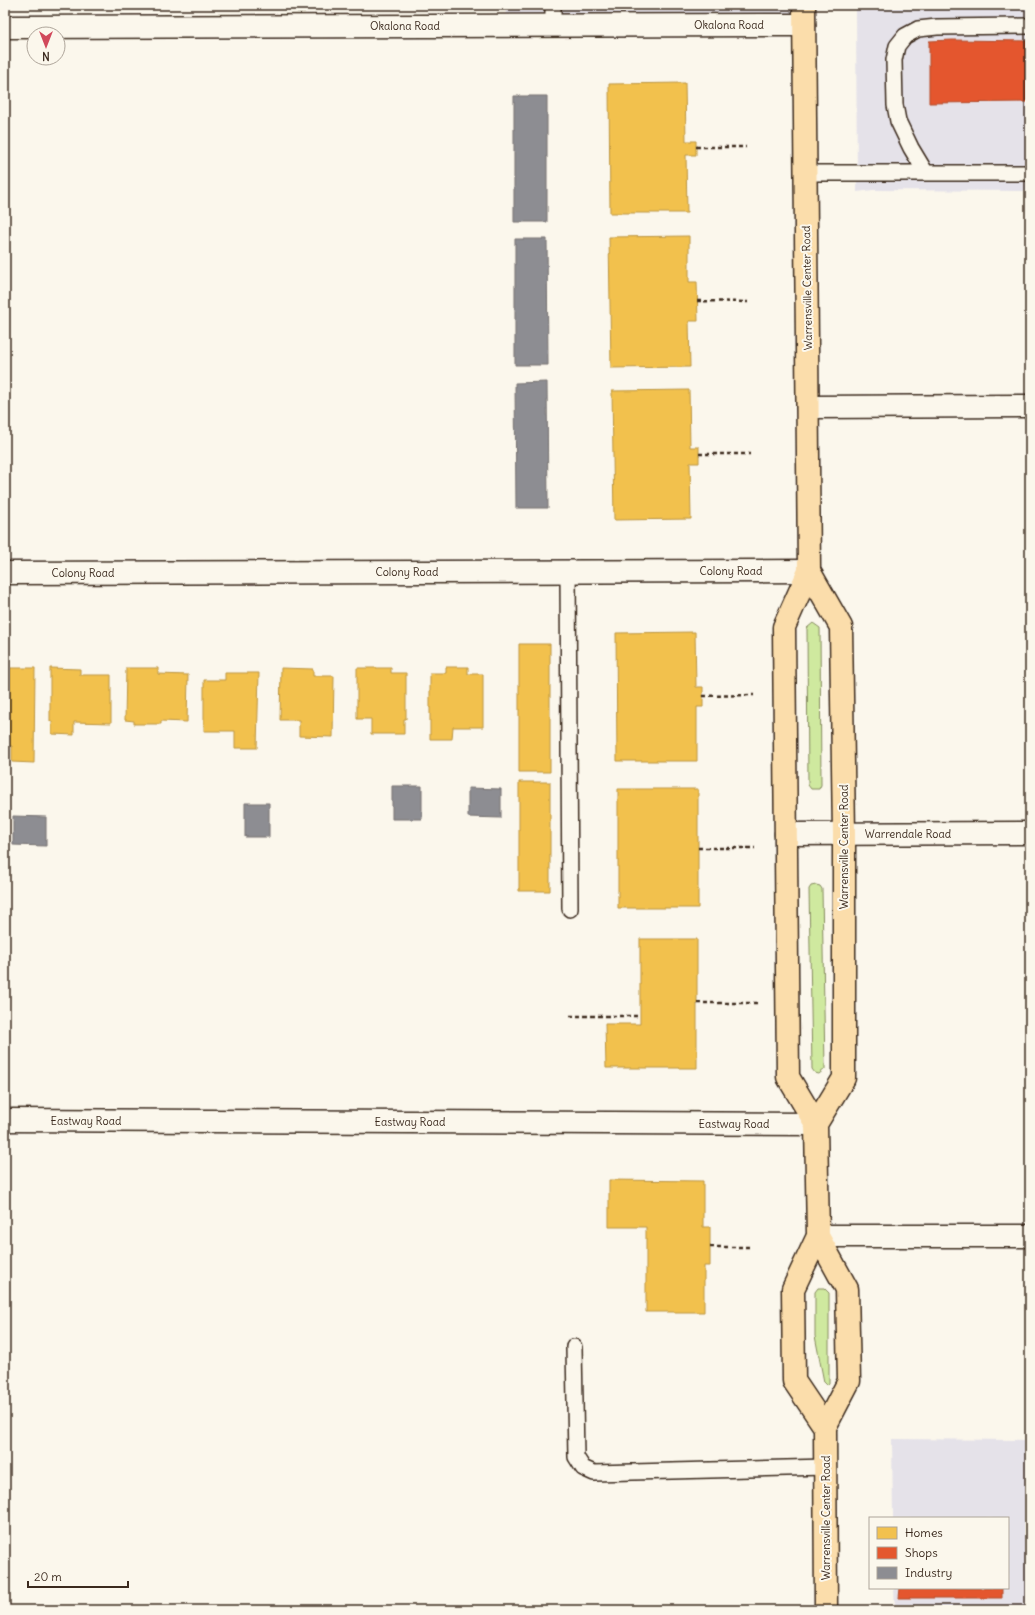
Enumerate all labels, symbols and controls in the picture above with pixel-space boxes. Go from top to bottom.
street label: Okalona Road [694,18,765,32]
street label: Okalona Road [370,19,441,33]
north arrow [26,26,66,66]
text: N [42,49,50,63]
street label: Warrensville Center Road [799,225,815,350]
street label: Colony Road [700,564,763,578]
street label: Colony Road [376,565,439,579]
street label: Colony Road [52,566,115,580]
street label: Warrensville Center Road [837,784,851,909]
street label: Warrendale Road [865,827,952,841]
street label: Eastway Road [51,1114,122,1128]
street label: Eastway Road [375,1115,446,1129]
street label: Eastway Road [699,1117,770,1131]
street label: Warrensville Center Road [819,1455,833,1580]
legend [869,1517,1009,1589]
text: Homes [905,1525,943,1540]
text: Shops [905,1545,938,1560]
scale bar [28,1563,128,1589]
text: Industry [905,1565,952,1580]
text: 20 m [34,1569,62,1584]

